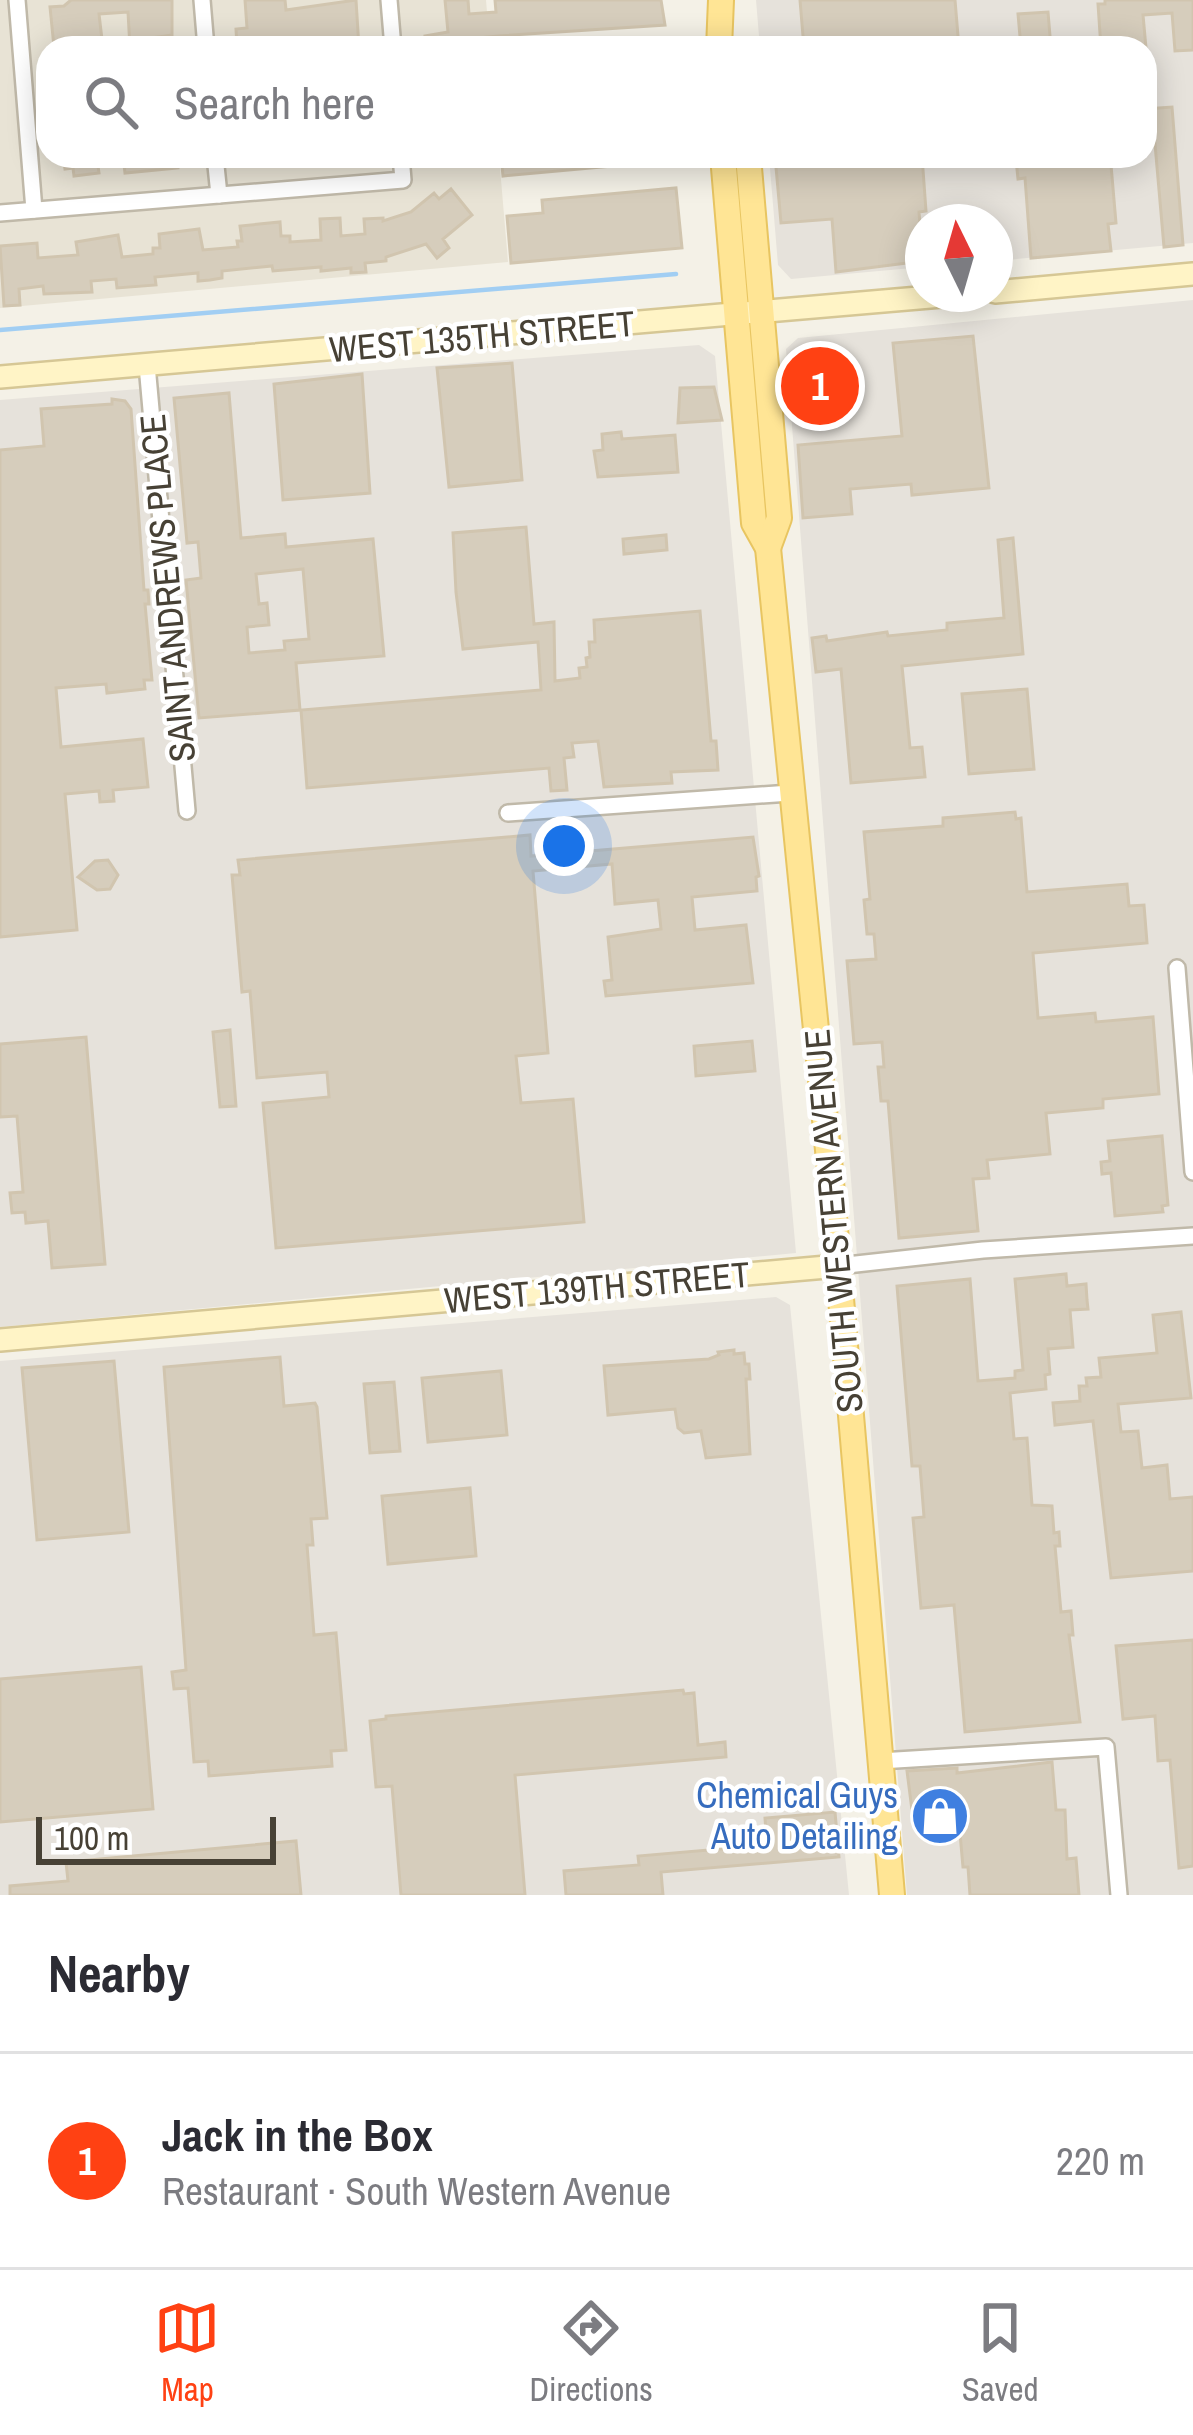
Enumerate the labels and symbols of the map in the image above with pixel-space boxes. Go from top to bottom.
north arrow [905,204,1013,312]
street label: WEST 135TH STREET [327,299,637,373]
pin: 1 [781,341,859,431]
street label: SAINT ANDREWS PLACE [128,412,206,764]
your location [534,816,594,876]
street label: SOUTH WESTERN AVENUE [792,1027,874,1415]
street label: WEST 139TH STREET [442,1250,752,1324]
place label: Chemical Guys Auto Detailing [696,1771,899,1860]
shop icon: Chemical Guys Auto Detailing [909,1785,971,1847]
scale bar [36,1811,276,1864]

